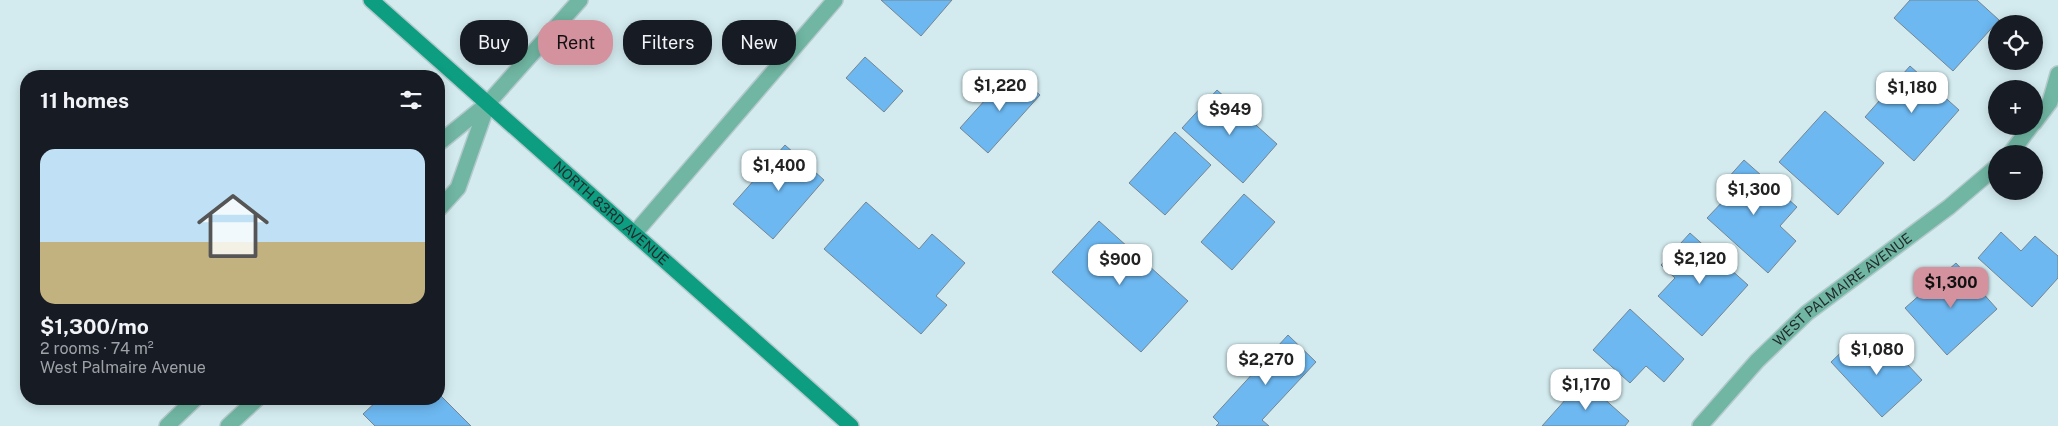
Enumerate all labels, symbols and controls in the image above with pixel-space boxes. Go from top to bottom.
map controls [1988,15,2043,200]
button: locate [1988,15,2043,70]
chip: Buy [460,20,528,65]
chip: Rent [538,20,613,65]
chip: Filters [623,20,712,65]
chip: New [722,20,796,65]
pin: $1,220 [959,70,1041,112]
pin: $1,180 [1871,72,1953,114]
text: $1,220 [973,76,1027,95]
text: $1,180 [1887,78,1937,97]
button: + [1988,80,2043,135]
icon: filters [397,86,425,114]
text: 11 homes [40,88,129,113]
pin: $949 [1200,94,1260,136]
text: $949 [1209,100,1251,119]
button: − [1988,145,2043,200]
pin: $1,400 [738,150,820,192]
text: $1,400 [752,156,806,175]
street label: NORTH 83RD AVENUE [550,158,672,268]
pin: $1,300 [1713,174,1795,216]
text: $1,300 [1727,180,1781,199]
icon: home [188,181,278,271]
street label: WEST PALMAIRE AVENUE [1770,230,1915,349]
pin: $2,120 [1659,242,1741,285]
pin: $900 [1090,244,1150,286]
text: $2,120 [1674,249,1726,268]
text: $900 [1099,250,1141,269]
pin: $1,300 [1910,266,1992,309]
text: $1,300 [1924,273,1978,292]
text: $1,300/mo [40,314,149,339]
pin: $1,080 [1836,334,1918,376]
text: 2 rooms · 74 m² [40,339,154,358]
text: $1,080 [1850,340,1904,359]
pin: $2,270 [1225,344,1307,386]
text: $2,270 [1238,350,1294,369]
text: West Palmaire Avenue [40,358,206,377]
pin: $1,170 [1545,368,1627,411]
text: $1,170 [1561,375,1611,394]

